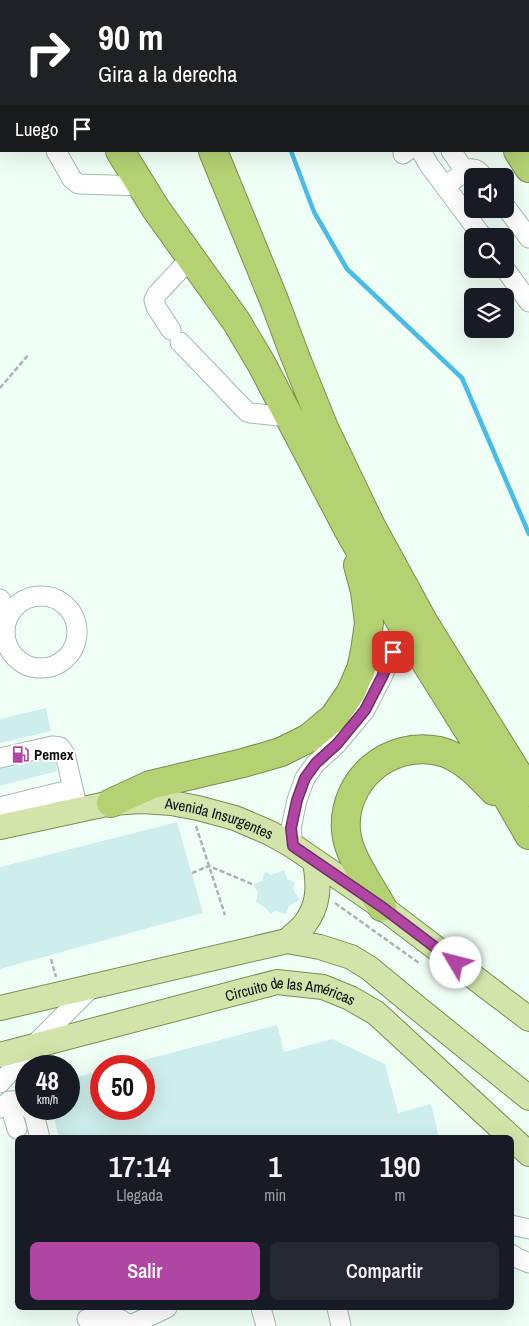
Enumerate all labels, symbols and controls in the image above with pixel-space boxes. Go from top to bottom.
text: 90 m [98,14,163,61]
icon: right [15,20,80,85]
text: Gira a la derecha [98,59,237,89]
icon: arrive [68,115,96,143]
text: Luego [15,116,58,142]
map controls [464,168,514,338]
button: sound [464,168,514,218]
button: search [464,228,514,278]
button: layers [464,288,514,338]
pin [372,631,414,673]
icon: arrive [379,638,407,666]
fuel station icon: Pemex [10,744,30,764]
place label: Pemex [34,744,74,765]
street label: Avenida Insurgentes [163,792,277,844]
position arrow [429,936,481,988]
street label: Circuito de las Américas [223,972,360,1010]
speed limit sign: 50 [90,1055,155,1120]
text: 48 [36,1064,59,1098]
text: km/h [37,1092,58,1108]
text: 17:14 [108,1146,171,1186]
text: 1 [268,1146,282,1186]
text: 190 [380,1146,421,1186]
text: Llegada [116,1184,163,1206]
text: min [264,1184,286,1206]
text: m [395,1184,406,1206]
button: Salir [30,1242,260,1300]
button: Compartir [270,1242,499,1300]

